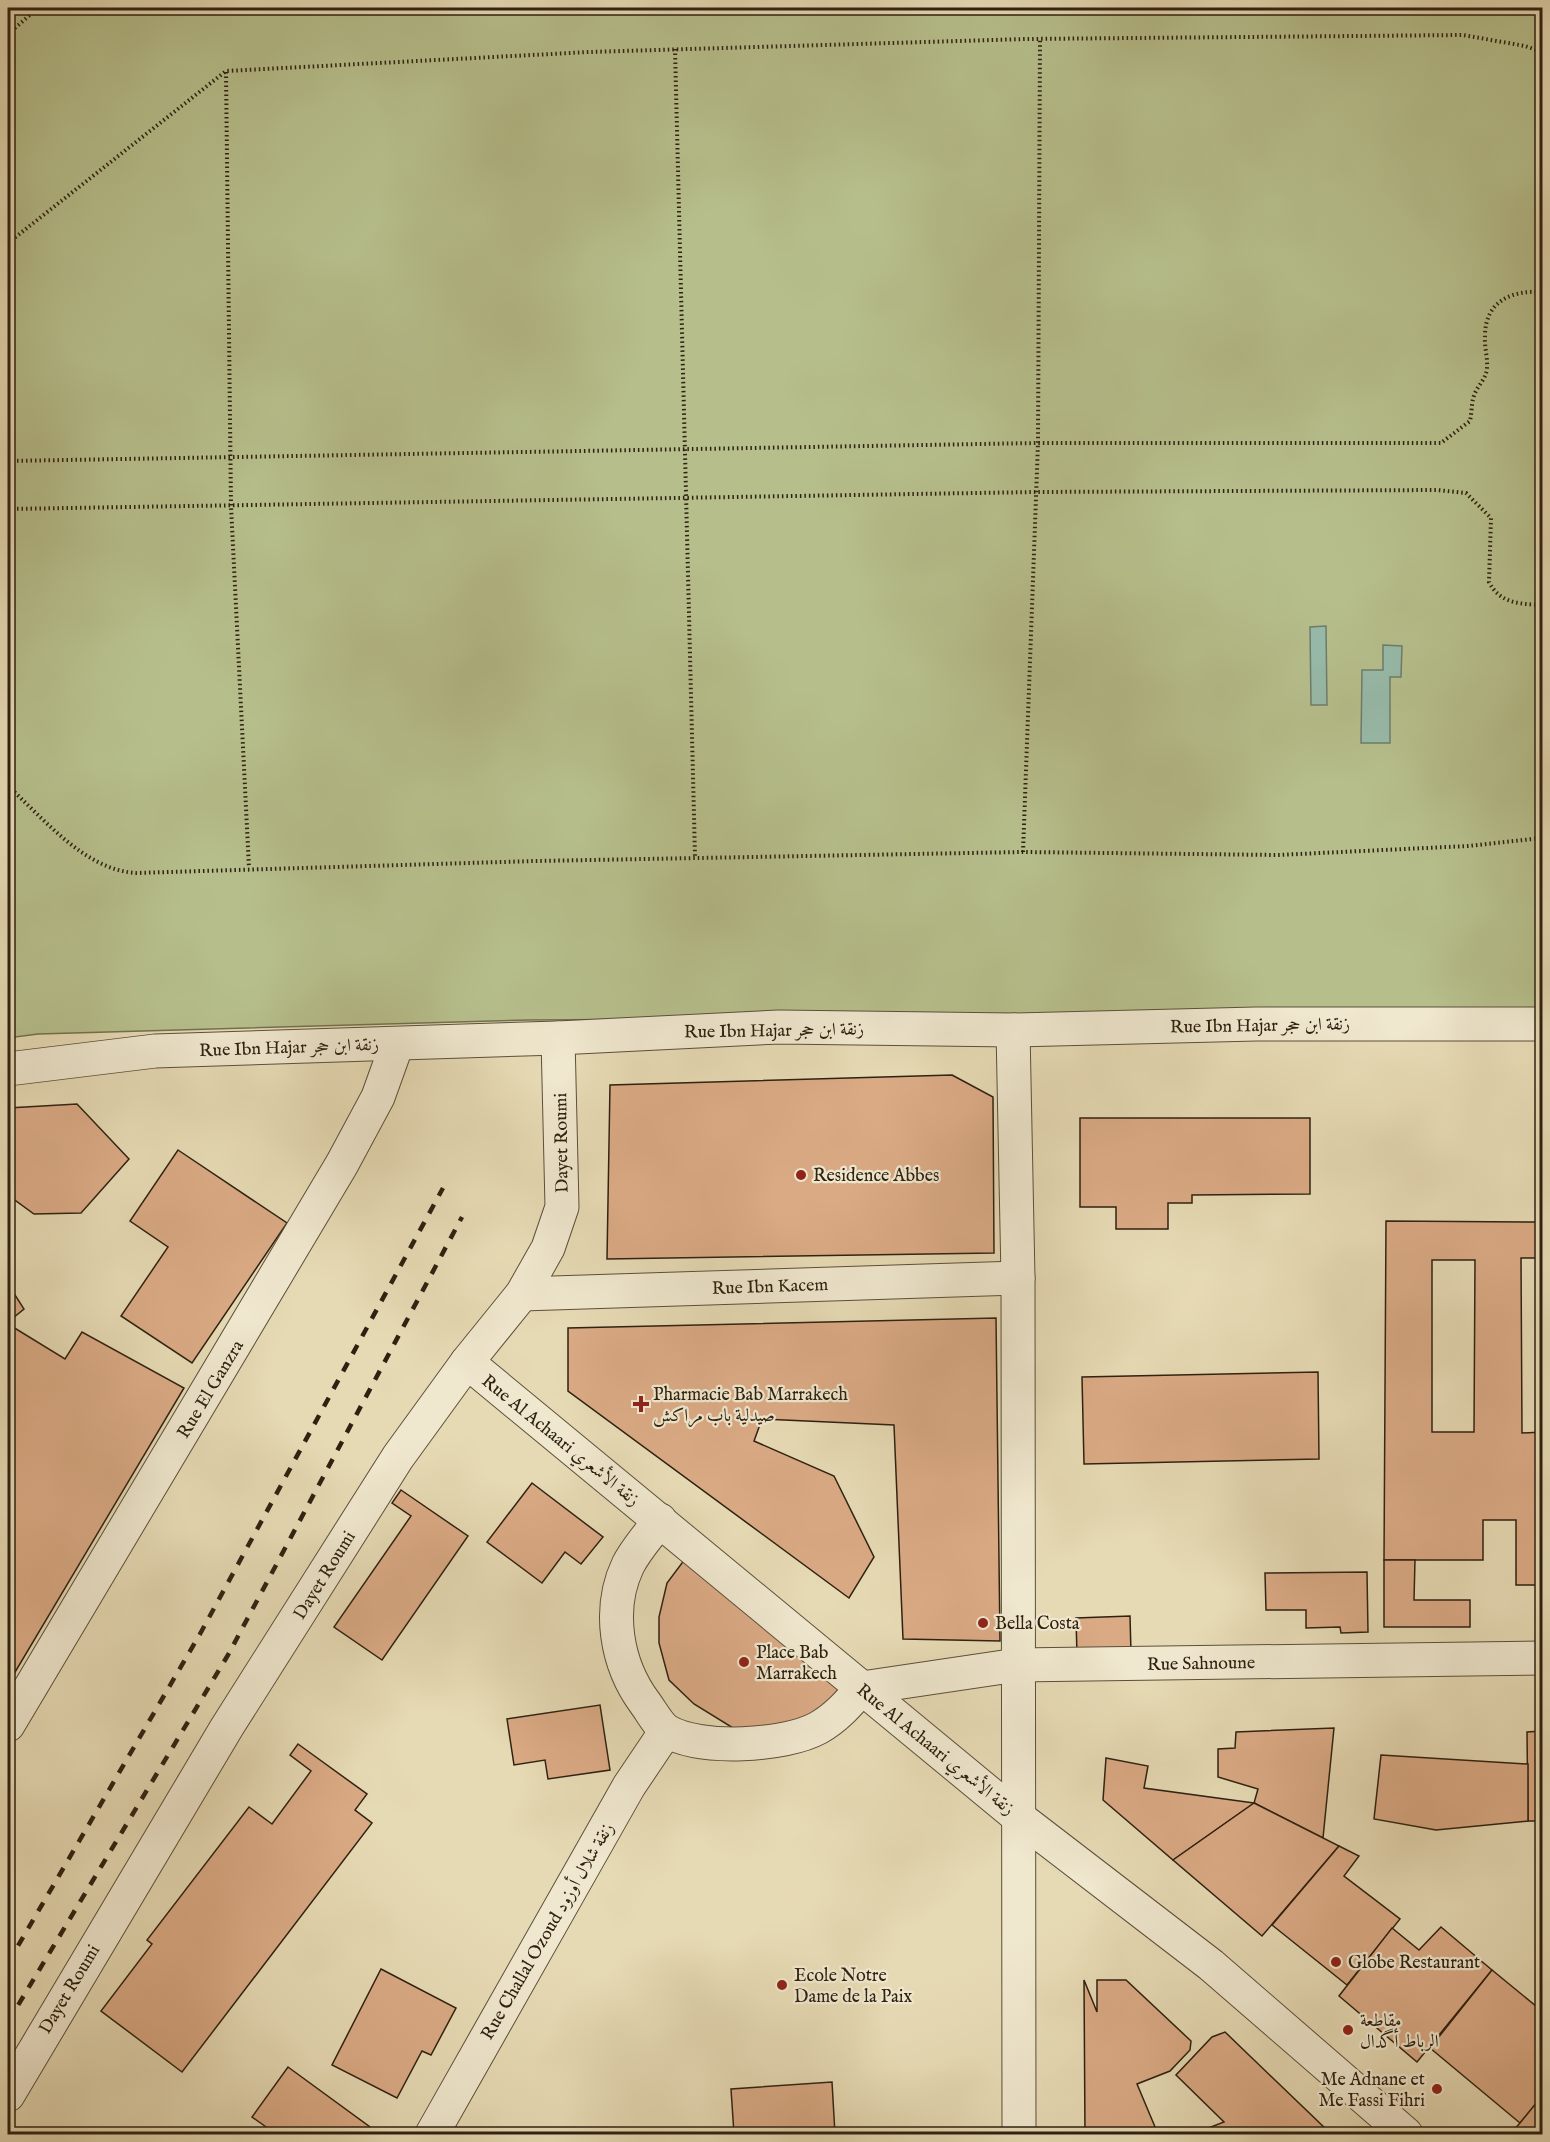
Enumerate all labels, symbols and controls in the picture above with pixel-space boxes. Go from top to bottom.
street label: Rue Ibn Hajar زنقة ابن حجر [1170,1013,1350,1040]
street label: Rue Ibn Hajar زنقة ابن حجر [684,1018,864,1045]
street label: Rue Ibn Hajar زنقة ابن حجر [199,1034,379,1063]
street label: Dayet Roumi [550,1092,575,1193]
place label: Residence Abbes [813,1165,939,1188]
marker: Residence Abbes [794,1168,808,1182]
street label: Rue Ibn Kacem [711,1274,829,1301]
street label: Rue El Ganzra [173,1336,250,1443]
street label: Rue Al Achaari زنقة الأشعري [475,1368,646,1514]
place label: Pharmacie Bab Marrakech صيدلية باب مراكش [653,1384,848,1428]
marker: Pharmacie Bab Marrakech صيدلية باب مراكش [634,1397,648,1411]
street label: Dayet Roumi [289,1527,362,1624]
place label: Bella Costa [995,1613,1080,1636]
marker: Bella Costa [976,1616,990,1630]
place label: Place Bab Marrakech [756,1642,837,1686]
street label: Rue Sahnoune [1147,1652,1255,1677]
marker: Place Bab Marrakech [737,1655,751,1669]
street label: Rue Al Achaari زنقة الأشعري [850,1677,1021,1823]
street label: Rue Challal Ozoud زنقة شلال أوزود [474,1817,620,2045]
street label: Dayet Roumi [35,1941,106,2039]
place label: Globe Restaurant [1348,1952,1480,1975]
marker: Globe Restaurant [1329,1955,1343,1969]
place label: Ecole Notre Dame de la Paix [794,1965,913,2009]
marker: Ecole Notre Dame de la Paix [775,1978,789,1992]
place label: مقاطعة الرباط أگدال [1360,2010,1439,2054]
marker: مقاطعة الرباط أگدال [1341,2023,1355,2037]
place label: Me Adnane et Me Fassi Fihri [1318,2069,1425,2113]
marker: Me Adnane et Me Fassi Fihri [1430,2082,1444,2096]

